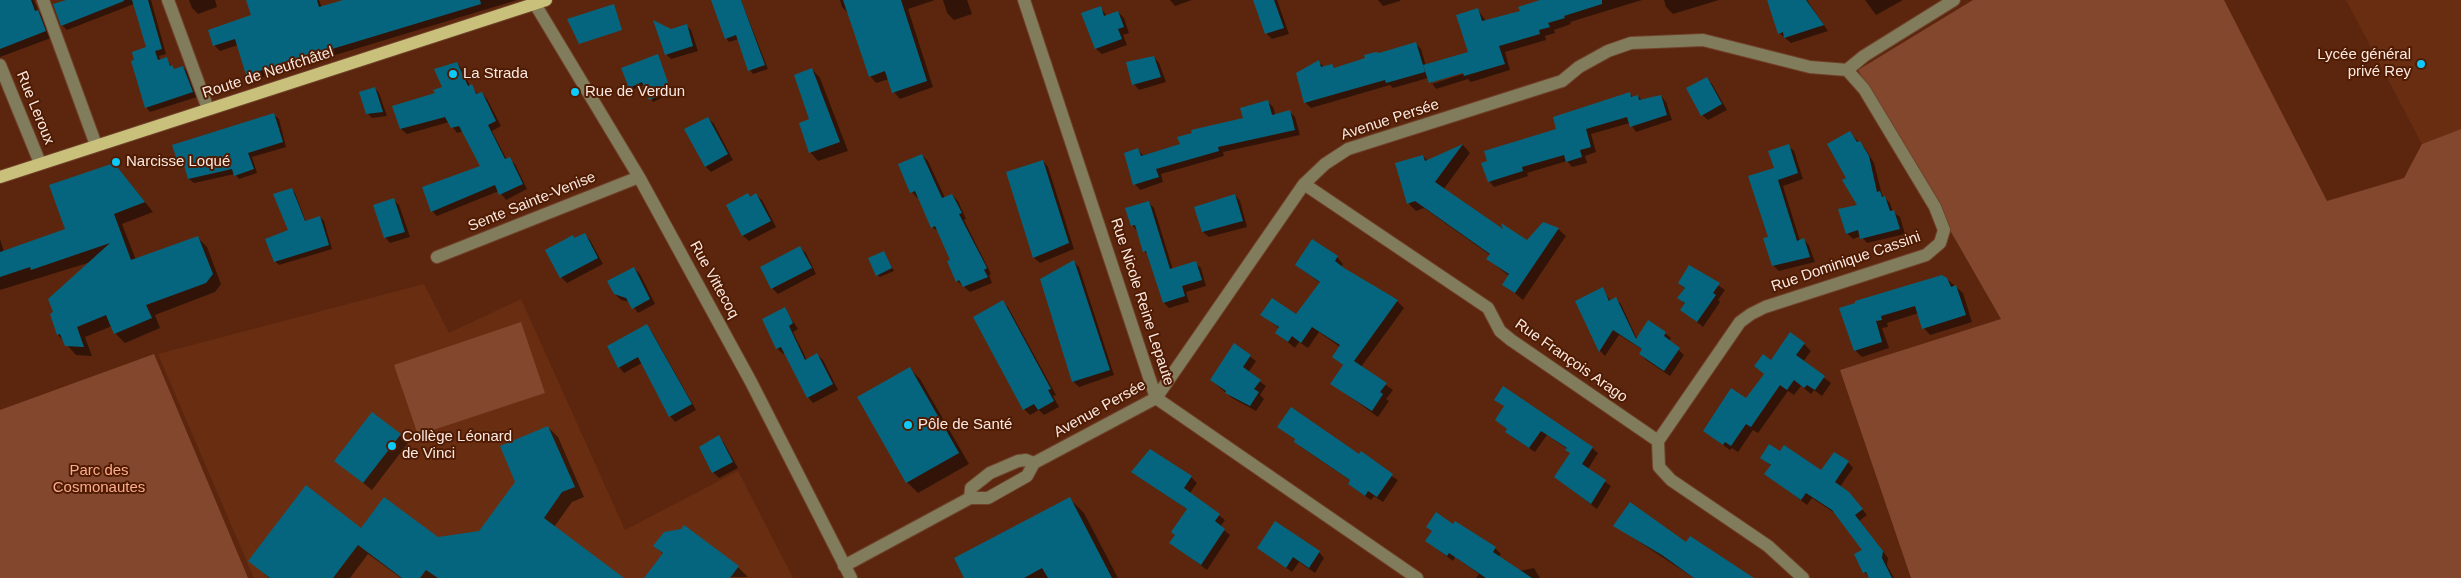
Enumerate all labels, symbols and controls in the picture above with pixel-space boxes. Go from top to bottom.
street label: Route de Neufchâtel [200,43,336,103]
place label: Lycée général privé Rey [2317,46,2411,81]
marker: Lycée général privé Rey [2415,58,2427,70]
place label: La Strada [463,65,528,83]
marker: La Strada [447,68,459,80]
street label: Rue Leroux [12,69,58,147]
place label: Rue de Verdun [585,83,685,101]
marker: Rue de Verdun [569,86,581,98]
street label: Avenue Persée [1339,96,1441,144]
place label: Narcisse Loqué [126,153,230,171]
marker: Narcisse Loqué [110,156,122,168]
street label: Sente Sainte-Venise [466,168,598,236]
street label: Rue Nicole Reine Lepaute [1106,216,1178,388]
street label: Rue Dominique Cassini [1769,228,1923,296]
street label: Rue Vittecoq [685,238,743,322]
street label: Rue François Arago [1511,315,1631,407]
street label: Avenue Persée [1051,376,1149,442]
place label: Pôle de Santé [918,416,1012,434]
marker: Pôle de Santé [902,419,914,431]
place label: Collège Léonard de Vinci [402,428,512,463]
marker: Collège Léonard de Vinci [386,440,398,452]
park label: Parc des Cosmonautes [53,462,145,497]

